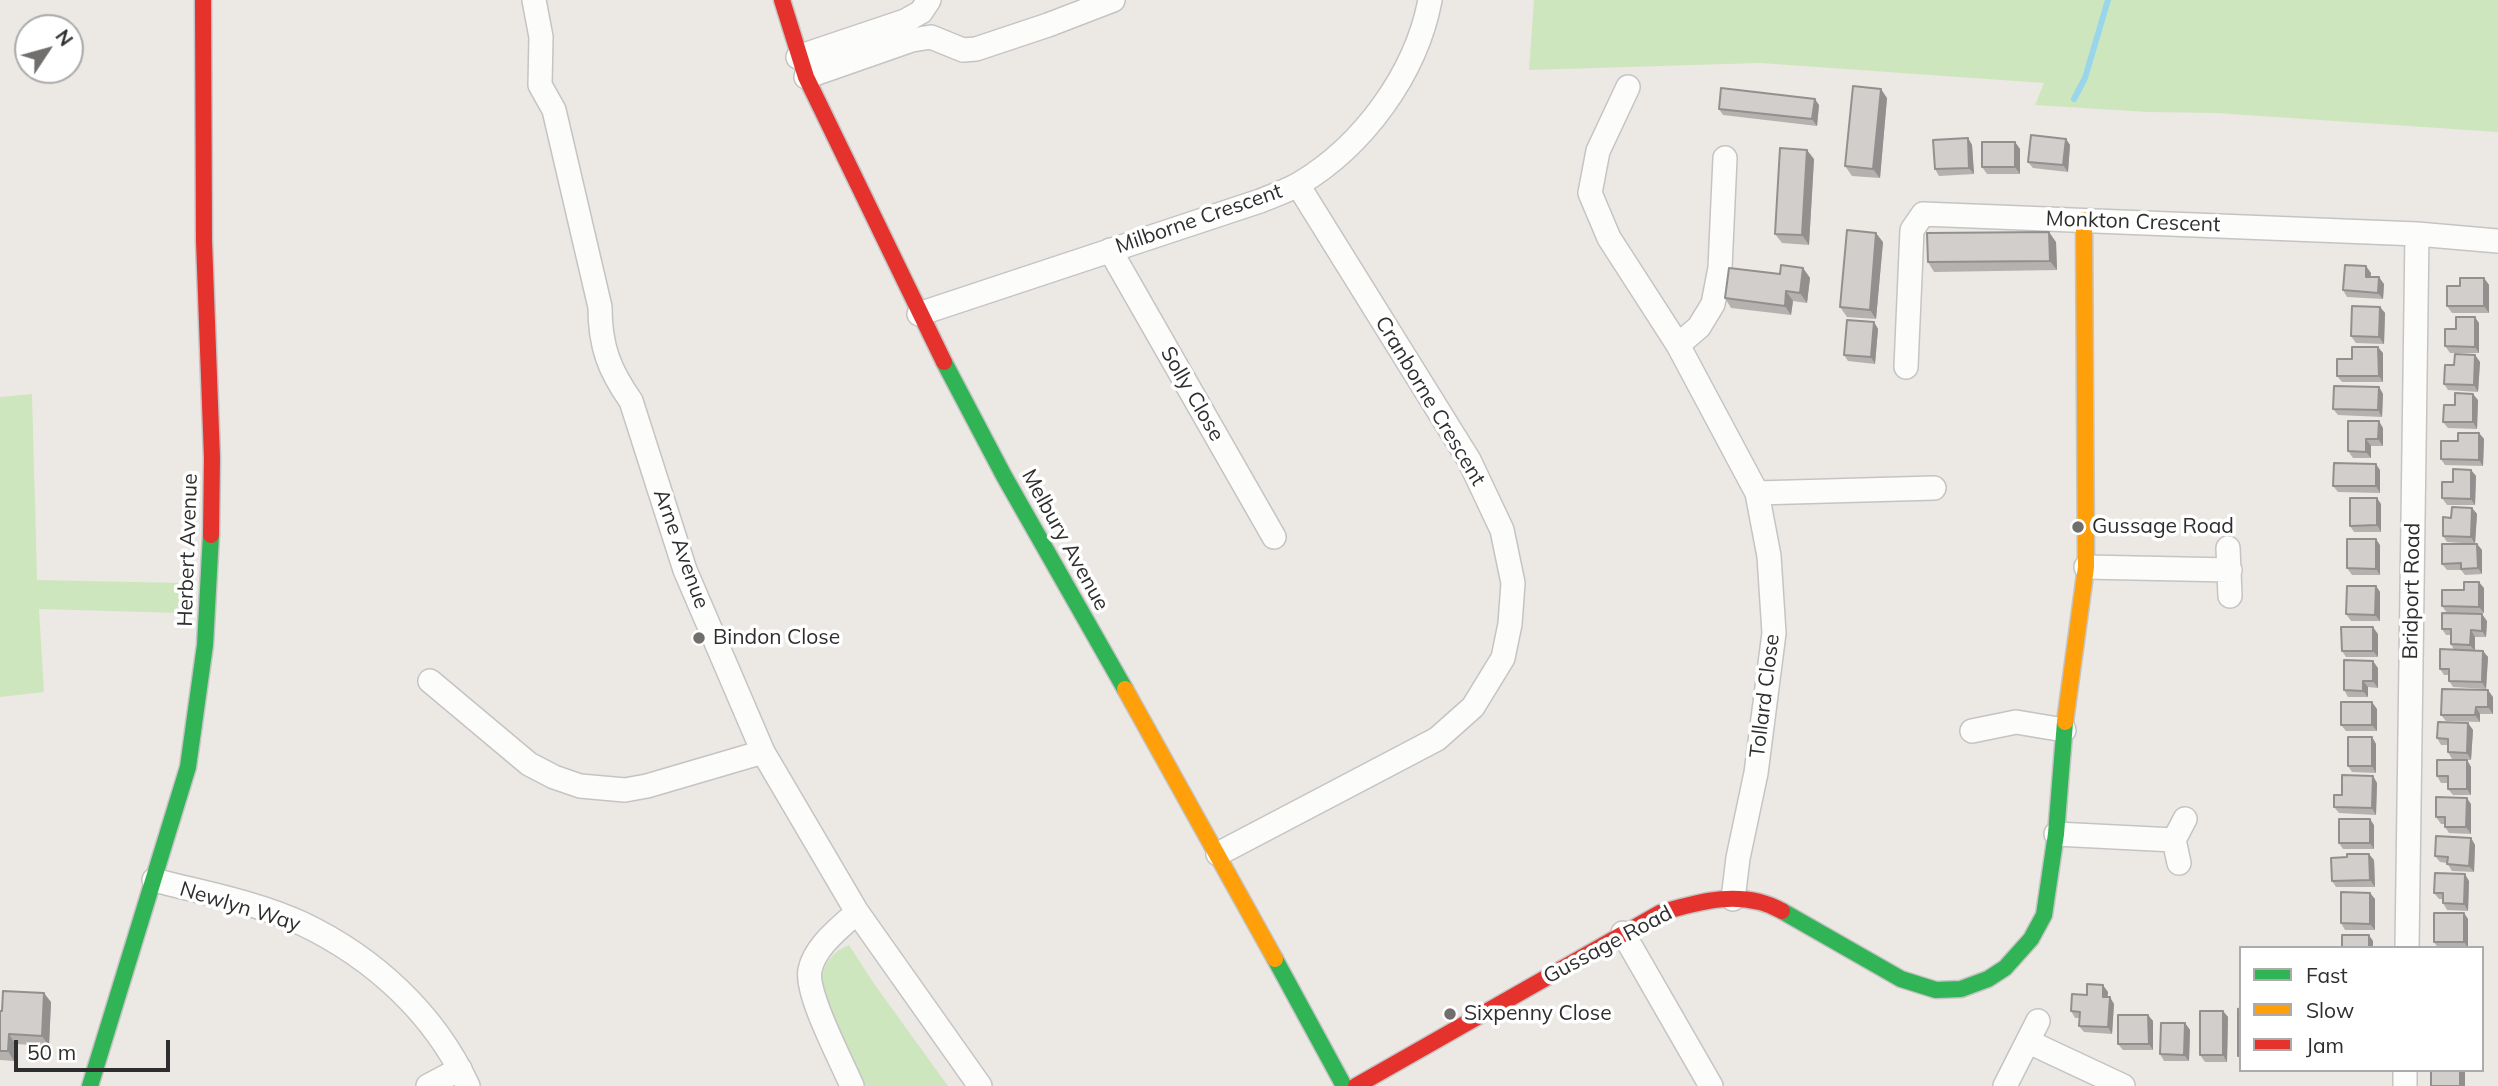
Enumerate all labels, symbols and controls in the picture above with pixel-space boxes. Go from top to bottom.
north arrow [14,14,84,84]
text: N [50,25,78,51]
street label: Milborne Crescent [1112,179,1286,259]
street label: Monkton Crescent [2045,206,2221,238]
street label: Cranborne Crescent [1369,312,1491,490]
street label: Solly Close [1155,342,1229,446]
street label: Melbury Avenue [1016,465,1114,615]
street label: Herbert Avenue [173,473,203,627]
street label: Arne Avenue [648,486,714,612]
place label: Gussage Road [2092,514,2234,540]
marker: Gussage Road [2070,519,2086,535]
street label: Bridport Road [2398,522,2426,660]
place label: Bindon Close [713,625,840,651]
marker: Bindon Close [691,630,707,646]
street label: Tollard Close [1745,633,1785,759]
street label: Newlyn Way [177,877,303,937]
street label: Gussage Road [1539,901,1677,989]
legend [2239,946,2484,1072]
text: Fast [2306,962,2348,988]
text: Slow [2306,997,2354,1023]
place label: Sixpenny Close [1464,1001,1612,1027]
marker: Sixpenny Close [1442,1006,1458,1022]
scale bar [18,1026,173,1070]
text: Jam [2306,1032,2344,1058]
text: 50 m [27,1039,76,1065]

